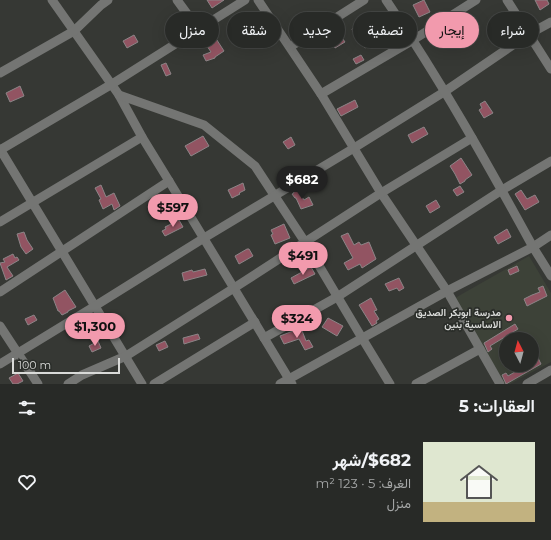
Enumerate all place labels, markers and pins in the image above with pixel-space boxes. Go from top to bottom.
pin: $682 [278,166,326,200]
pin: $597 [149,194,197,228]
pin: $491 [279,242,327,276]
pin: $324 [273,305,321,339]
place label: مدرسة ابوبكر الصديق الاساسية بنين [415,306,502,331]
pin: $1,300 [62,313,128,347]
marker: مدرسة ابوبكر الصديق الاساسية بنين [504,313,514,323]

